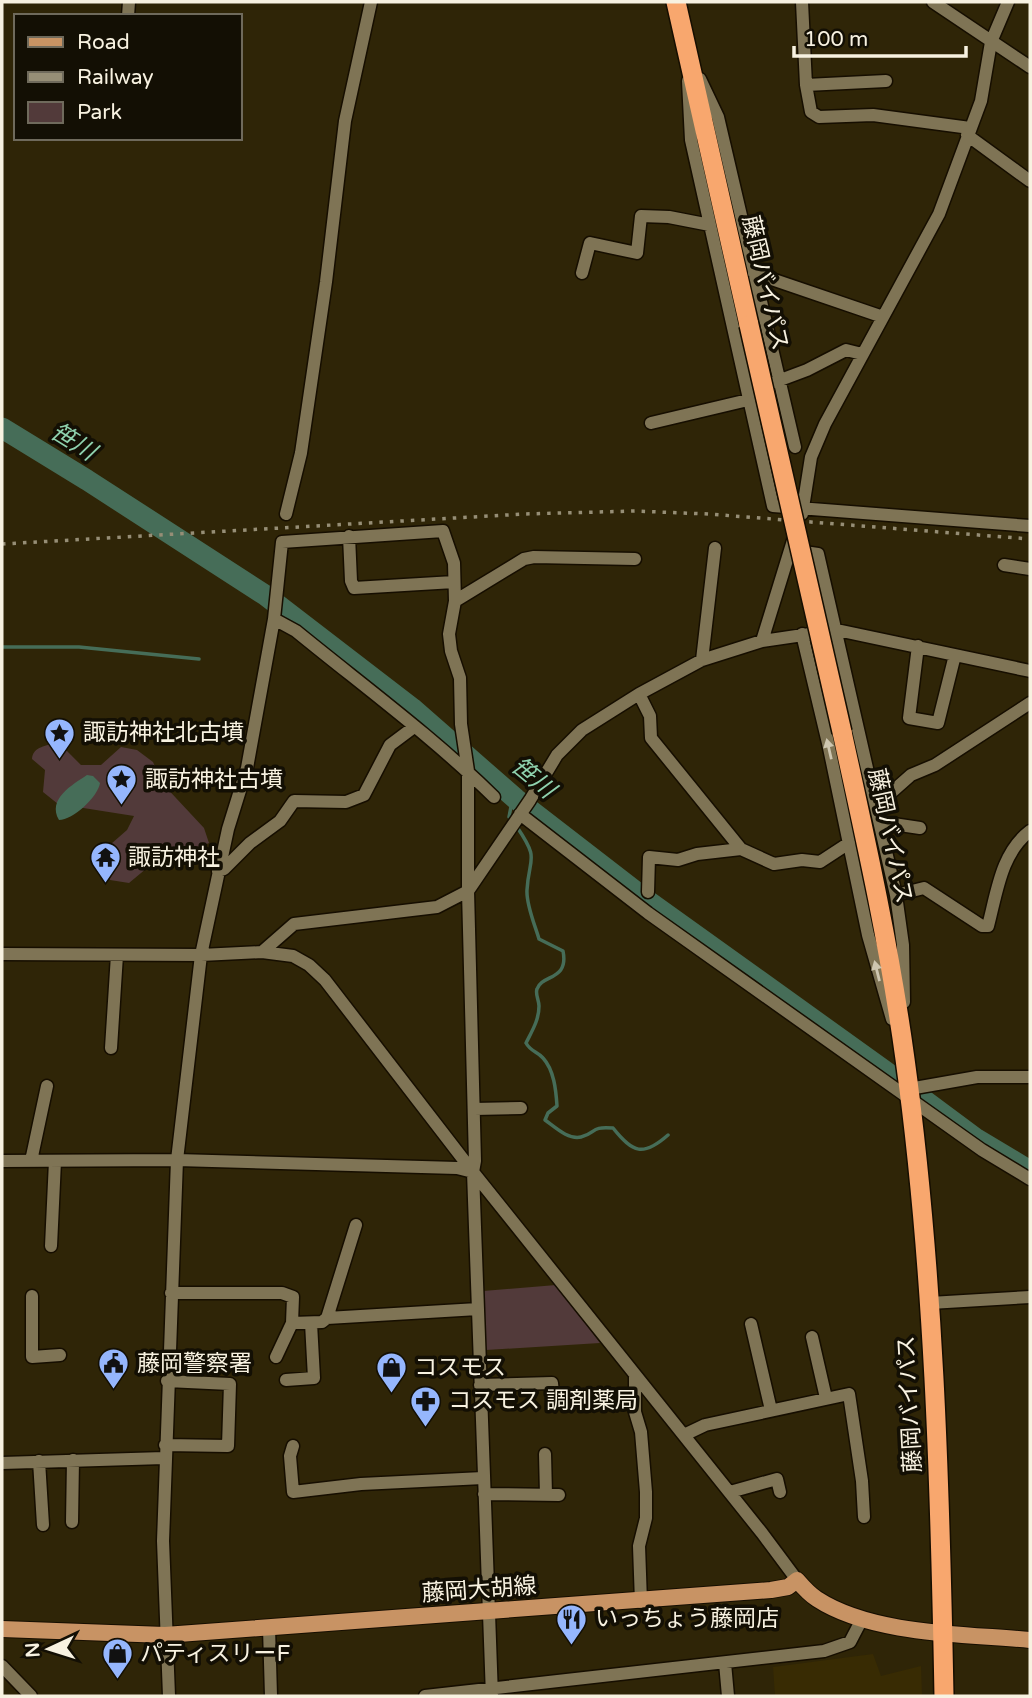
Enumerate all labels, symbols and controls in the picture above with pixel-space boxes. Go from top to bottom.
legend [14,14,242,140]
scale bar [794,14,965,58]
text: 100 m [804,27,868,52]
text: Road [77,30,130,55]
text: Railway [77,65,154,90]
text: Park [77,100,122,125]
street label: 藤岡バイパス [736,213,794,353]
water label: 笹川 [45,417,104,469]
place icon: 諏訪神社北古墳 [43,716,77,760]
place label: 諏訪神社北古墳 [83,719,244,747]
one-way arrow [824,738,835,760]
water label: 笹川 [505,751,563,806]
place icon: 諏訪神社古墳 [105,763,139,807]
place label: 諏訪神社古墳 [145,766,283,794]
street label: 藤岡バイパス [862,766,918,906]
temple icon: 諏訪神社 [88,841,122,885]
place label: 諏訪神社 [128,844,220,872]
one-way arrow [871,960,882,982]
street label: 藤岡バイパス [892,1335,928,1473]
public building icon: 藤岡警察署 [97,1347,131,1391]
place label: 藤岡警察署 [137,1350,252,1378]
shop icon: コスモス [374,1351,408,1395]
place label: コスモス [414,1354,506,1382]
pharmacy icon: コスモス 調剤薬局 [408,1384,442,1428]
place label: コスモス 調剤薬局 [448,1387,638,1415]
street label: 藤岡大胡線 [421,1572,537,1608]
restaurant icon: いっちょう藤岡店 [555,1602,589,1646]
place label: いっちょう藤岡店 [595,1605,779,1633]
north arrow [14,1614,84,1684]
shop icon: パティスリーF [100,1637,134,1681]
place label: パティスリーF [140,1640,291,1668]
text: N [22,1642,45,1658]

